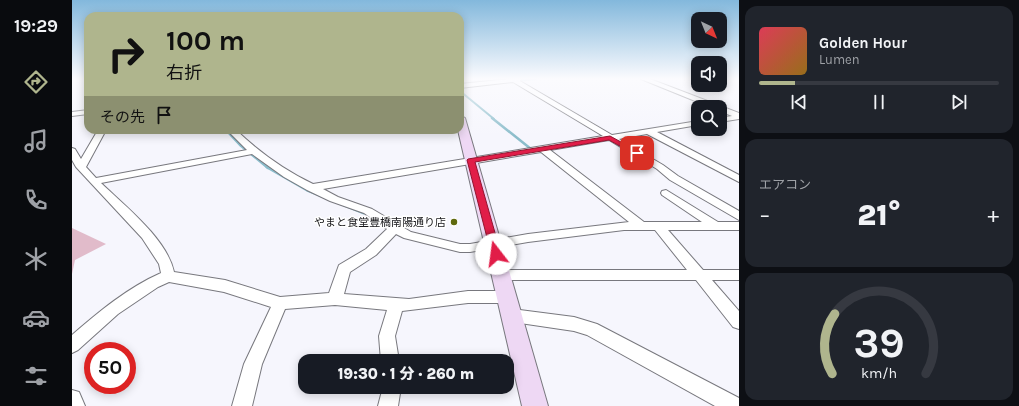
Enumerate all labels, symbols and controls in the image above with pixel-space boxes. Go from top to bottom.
north arrow [691,12,727,48]
map controls [691,12,727,136]
text: 19:29 [14,15,58,37]
text: 100 m [166,24,245,57]
icon: right [100,28,152,80]
text: Golden Hour [819,34,907,52]
text: Lumen [819,52,860,67]
button: sound [691,56,727,92]
text: 右折 [166,62,202,84]
icon: directions [22,68,50,96]
icon: previous [788,91,810,113]
icon: pause [868,91,890,113]
icon: next [948,91,970,113]
button: search [691,100,727,136]
icon: arrive [153,104,175,126]
text: その先 [100,108,145,126]
icon: music [22,127,50,155]
pin [620,136,654,170]
icon: arrive [626,142,648,164]
text: エアコン [759,177,811,192]
icon: phone [22,186,50,214]
text: 21° [857,197,901,233]
text: − [759,202,771,228]
text: + [987,202,999,228]
place label: やまと食堂豊橋南陽通り店 [314,216,446,229]
marker: やまと食堂豊橋南陽通り店 [449,217,459,227]
position arrow [475,233,517,275]
icon: climate [22,245,50,273]
icon: car [22,304,50,332]
text: 39 [853,319,905,367]
speed limit sign: 50 [84,342,136,394]
icon: filters [22,362,50,390]
text: 19:30 · 1 分 · 260 m [338,365,474,383]
text: km/h [861,365,897,382]

